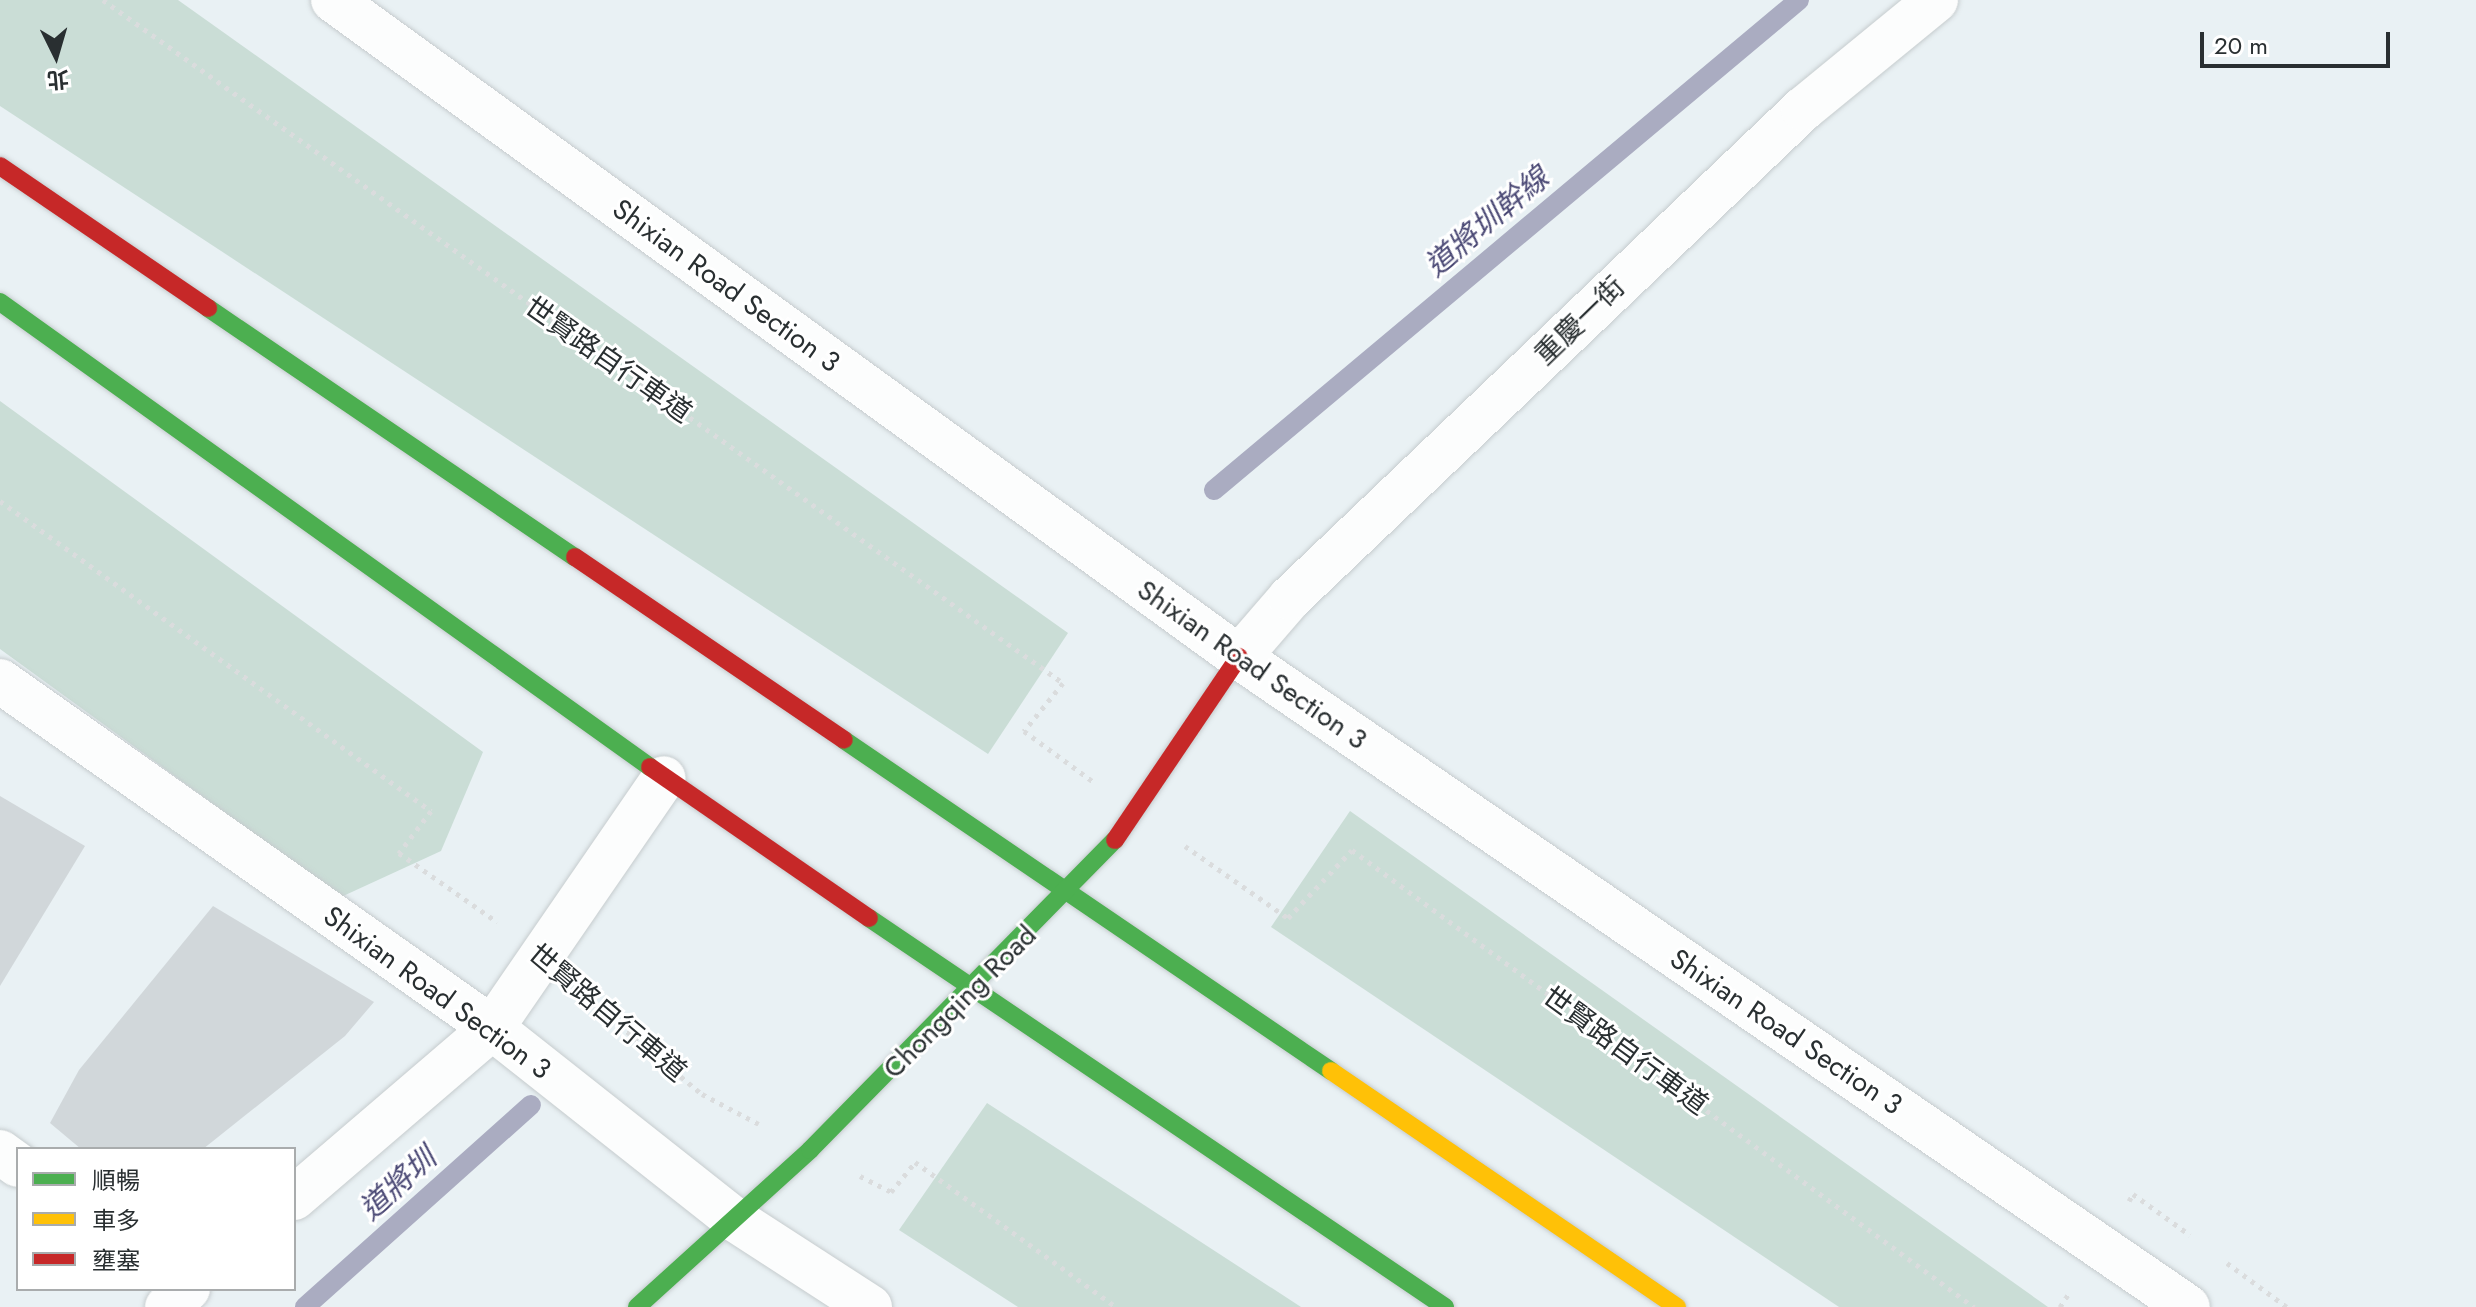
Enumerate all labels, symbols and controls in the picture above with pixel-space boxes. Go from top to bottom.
north arrow [16,16,96,96]
scale bar [2204,16,2394,66]
text: 20 m [2214,28,2268,63]
text: 北 [46,63,70,97]
water label: 道將圳幹線 [1418,160,1556,284]
street label: Shixian Road Section 3 [606,192,846,380]
street label: 重慶一街 [1528,270,1632,372]
street label: 世賢路自行車道 [518,290,698,430]
street label: Shixian Road Section 3 [1131,573,1373,757]
street label: Shixian Road Section 3 [317,899,557,1087]
street label: Chongqing Road [877,919,1043,1085]
street label: 世賢路自行車道 [521,937,693,1089]
street label: Shixian Road Section 3 [1664,942,1908,1122]
street label: 世賢路自行車道 [1536,980,1714,1122]
water label: 道將圳 [353,1141,443,1227]
legend [16,1147,296,1291]
text: 順暢 [92,1163,140,1198]
text: 車多 [92,1203,140,1238]
text: 壅塞 [92,1243,140,1278]

